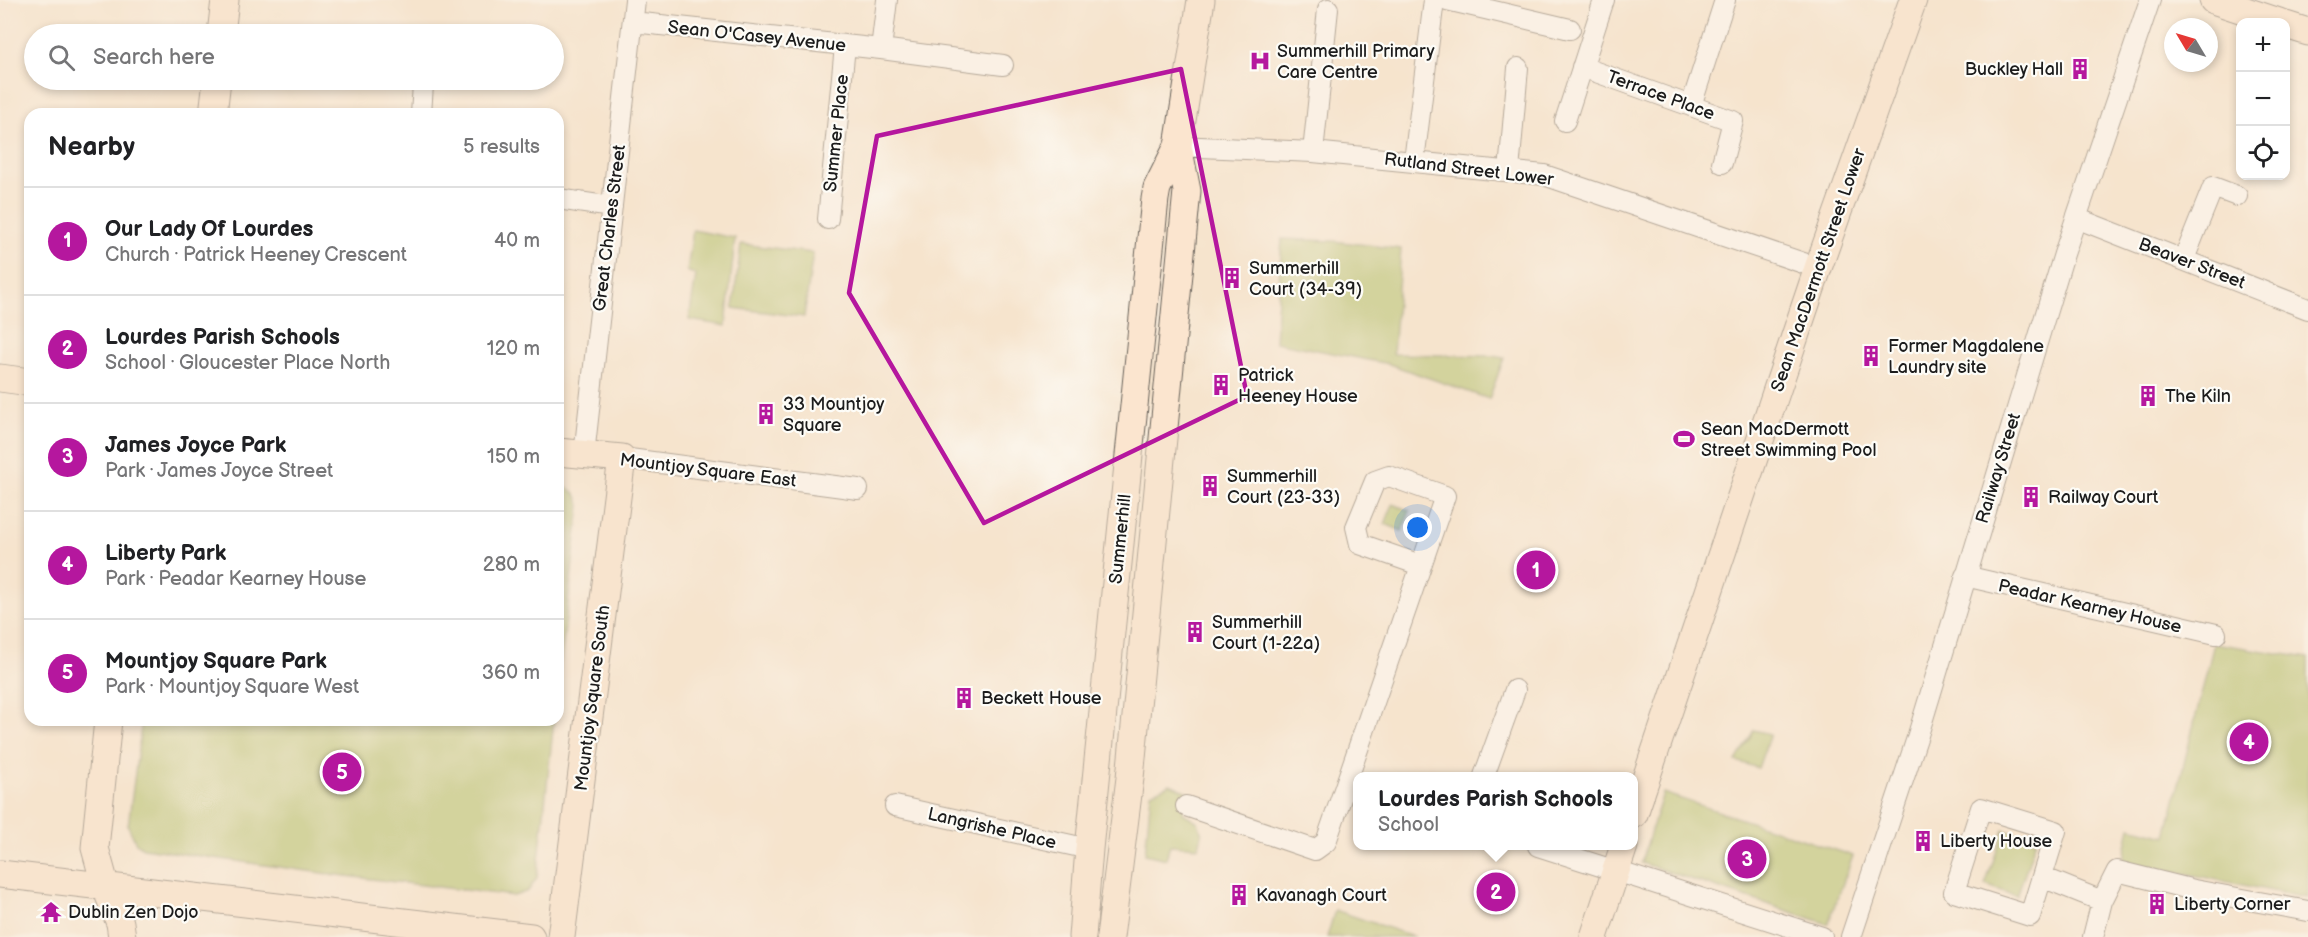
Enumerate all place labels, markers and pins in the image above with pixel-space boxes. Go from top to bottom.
place label: Summerhill Primary Care Centre [1277,41,1435,83]
hospital icon: Summerhill Primary Care Centre [1248,49,1272,73]
building icon: Buckley Hall [2068,57,2092,81]
place label: Buckley Hall [1965,59,2063,80]
place label: Summerhill Court (34-39) [1249,258,1362,300]
building icon: Summerhill Court (34-39) [1220,266,1244,290]
place label: Former Magdalene Laundry site [1888,336,2044,378]
building icon: Former Magdalene Laundry site [1859,344,1883,368]
place label: Patrick Heeney House [1238,365,1358,407]
building icon: Patrick Heeney House [1209,373,1233,397]
building icon: The Kiln [2136,384,2160,408]
place label: The Kiln [2165,386,2231,407]
place label: 33 Mountjoy Square [783,394,885,436]
building icon: 33 Mountjoy Square [754,402,778,426]
place label: Sean MacDermott Street Swimming Pool [1701,419,1877,461]
sports icon: Sean MacDermott Street Swimming Pool [1672,427,1696,451]
place label: Summerhill Court (23-33) [1227,466,1340,508]
building icon: Summerhill Court (23-33) [1198,474,1222,498]
building icon: Railway Court [2019,485,2043,509]
place label: Railway Court [2048,487,2159,508]
pin: 1 [1516,548,1556,592]
place label: Summerhill Court (1-22a) [1212,612,1320,654]
building icon: Summerhill Court (1-22a) [1183,620,1207,644]
building icon: Beckett House [952,686,976,710]
place label: Beckett House [981,688,1102,709]
pin: 4 [2230,720,2268,764]
pin: 5 [322,750,362,794]
building icon: Liberty House [1911,829,1935,853]
place label: Liberty House [1940,831,2053,852]
pin: 3 [1728,836,1766,882]
pin: 2 [1476,870,1516,914]
building icon: Kavanagh Court [1227,883,1251,907]
place label: Kavanagh Court [1256,885,1387,906]
building icon: Liberty Corner [2145,892,2169,916]
place label: Liberty Corner [2174,894,2291,915]
temple icon: Dublin Zen Dojo [39,900,63,924]
place label: Dublin Zen Dojo [68,902,198,923]

